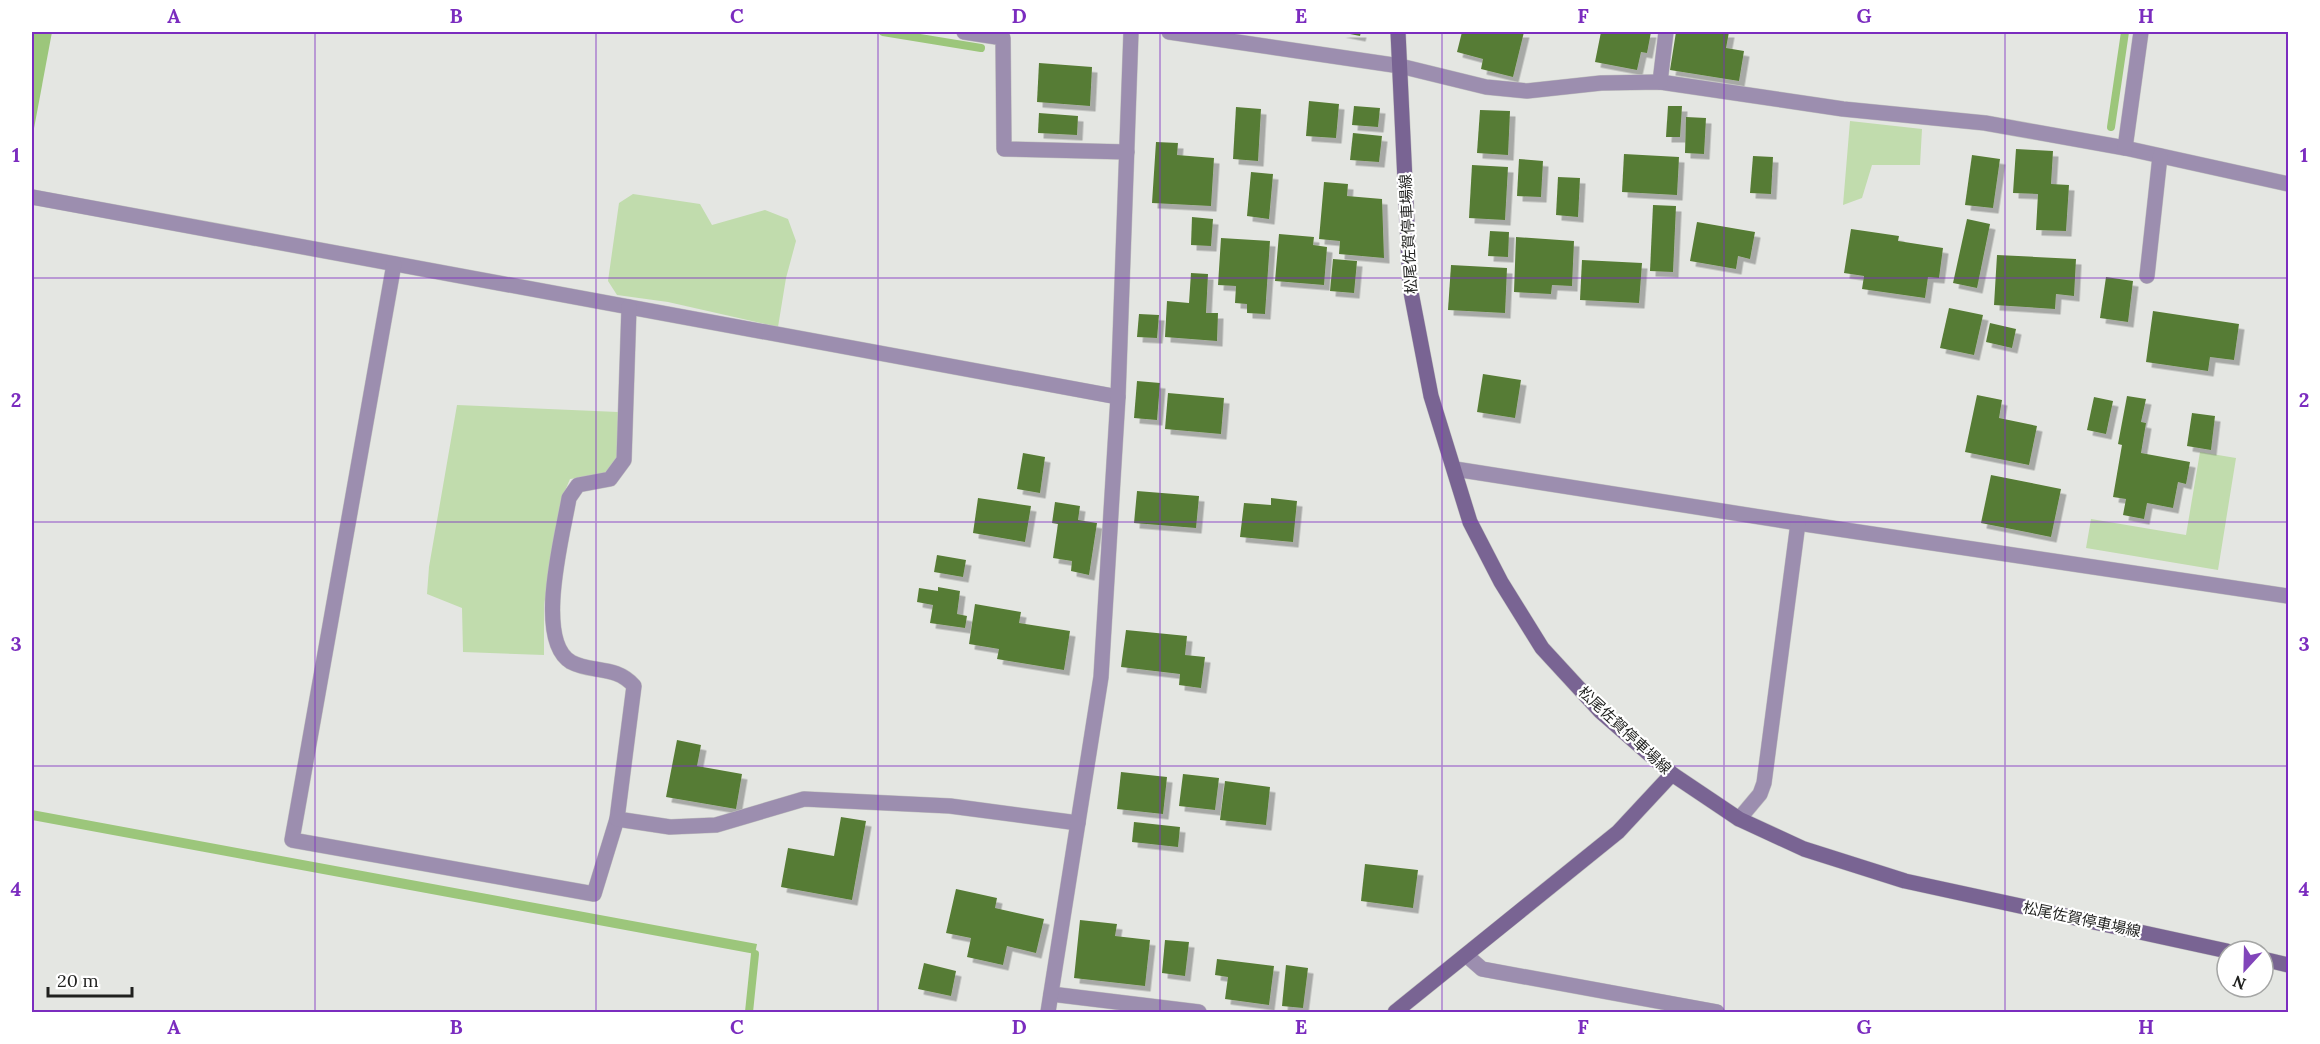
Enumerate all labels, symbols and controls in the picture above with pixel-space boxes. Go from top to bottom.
text: A [167,3,181,28]
text: B [449,3,463,28]
text: C [730,3,744,28]
text: D [1011,3,1027,28]
text: E [1295,3,1307,28]
text: F [1577,3,1589,28]
text: G [1856,3,1872,28]
text: H [2138,3,2154,28]
text: 1 [12,142,20,167]
text: 1 [2300,142,2308,167]
street label: 松尾佐賀停車場線 [1395,174,1421,294]
text: 2 [11,387,21,412]
text: 2 [2299,387,2309,412]
text: 3 [10,631,22,656]
text: 3 [2298,631,2310,656]
street label: 松尾佐賀停車場線 [1575,682,1675,778]
text: 4 [11,876,22,901]
text: 4 [2299,876,2310,901]
street label: 松尾佐賀停車場線 [2021,897,2143,941]
north arrow [2215,939,2275,999]
scale bar [48,960,132,998]
text: 20 m [57,969,99,992]
text: N [2230,971,2249,994]
text: A [167,1014,181,1039]
text: B [449,1014,463,1039]
text: C [730,1014,744,1039]
text: D [1011,1014,1027,1039]
text: E [1295,1014,1307,1039]
text: F [1577,1014,1589,1039]
text: G [1856,1014,1872,1039]
text: H [2138,1014,2154,1039]

